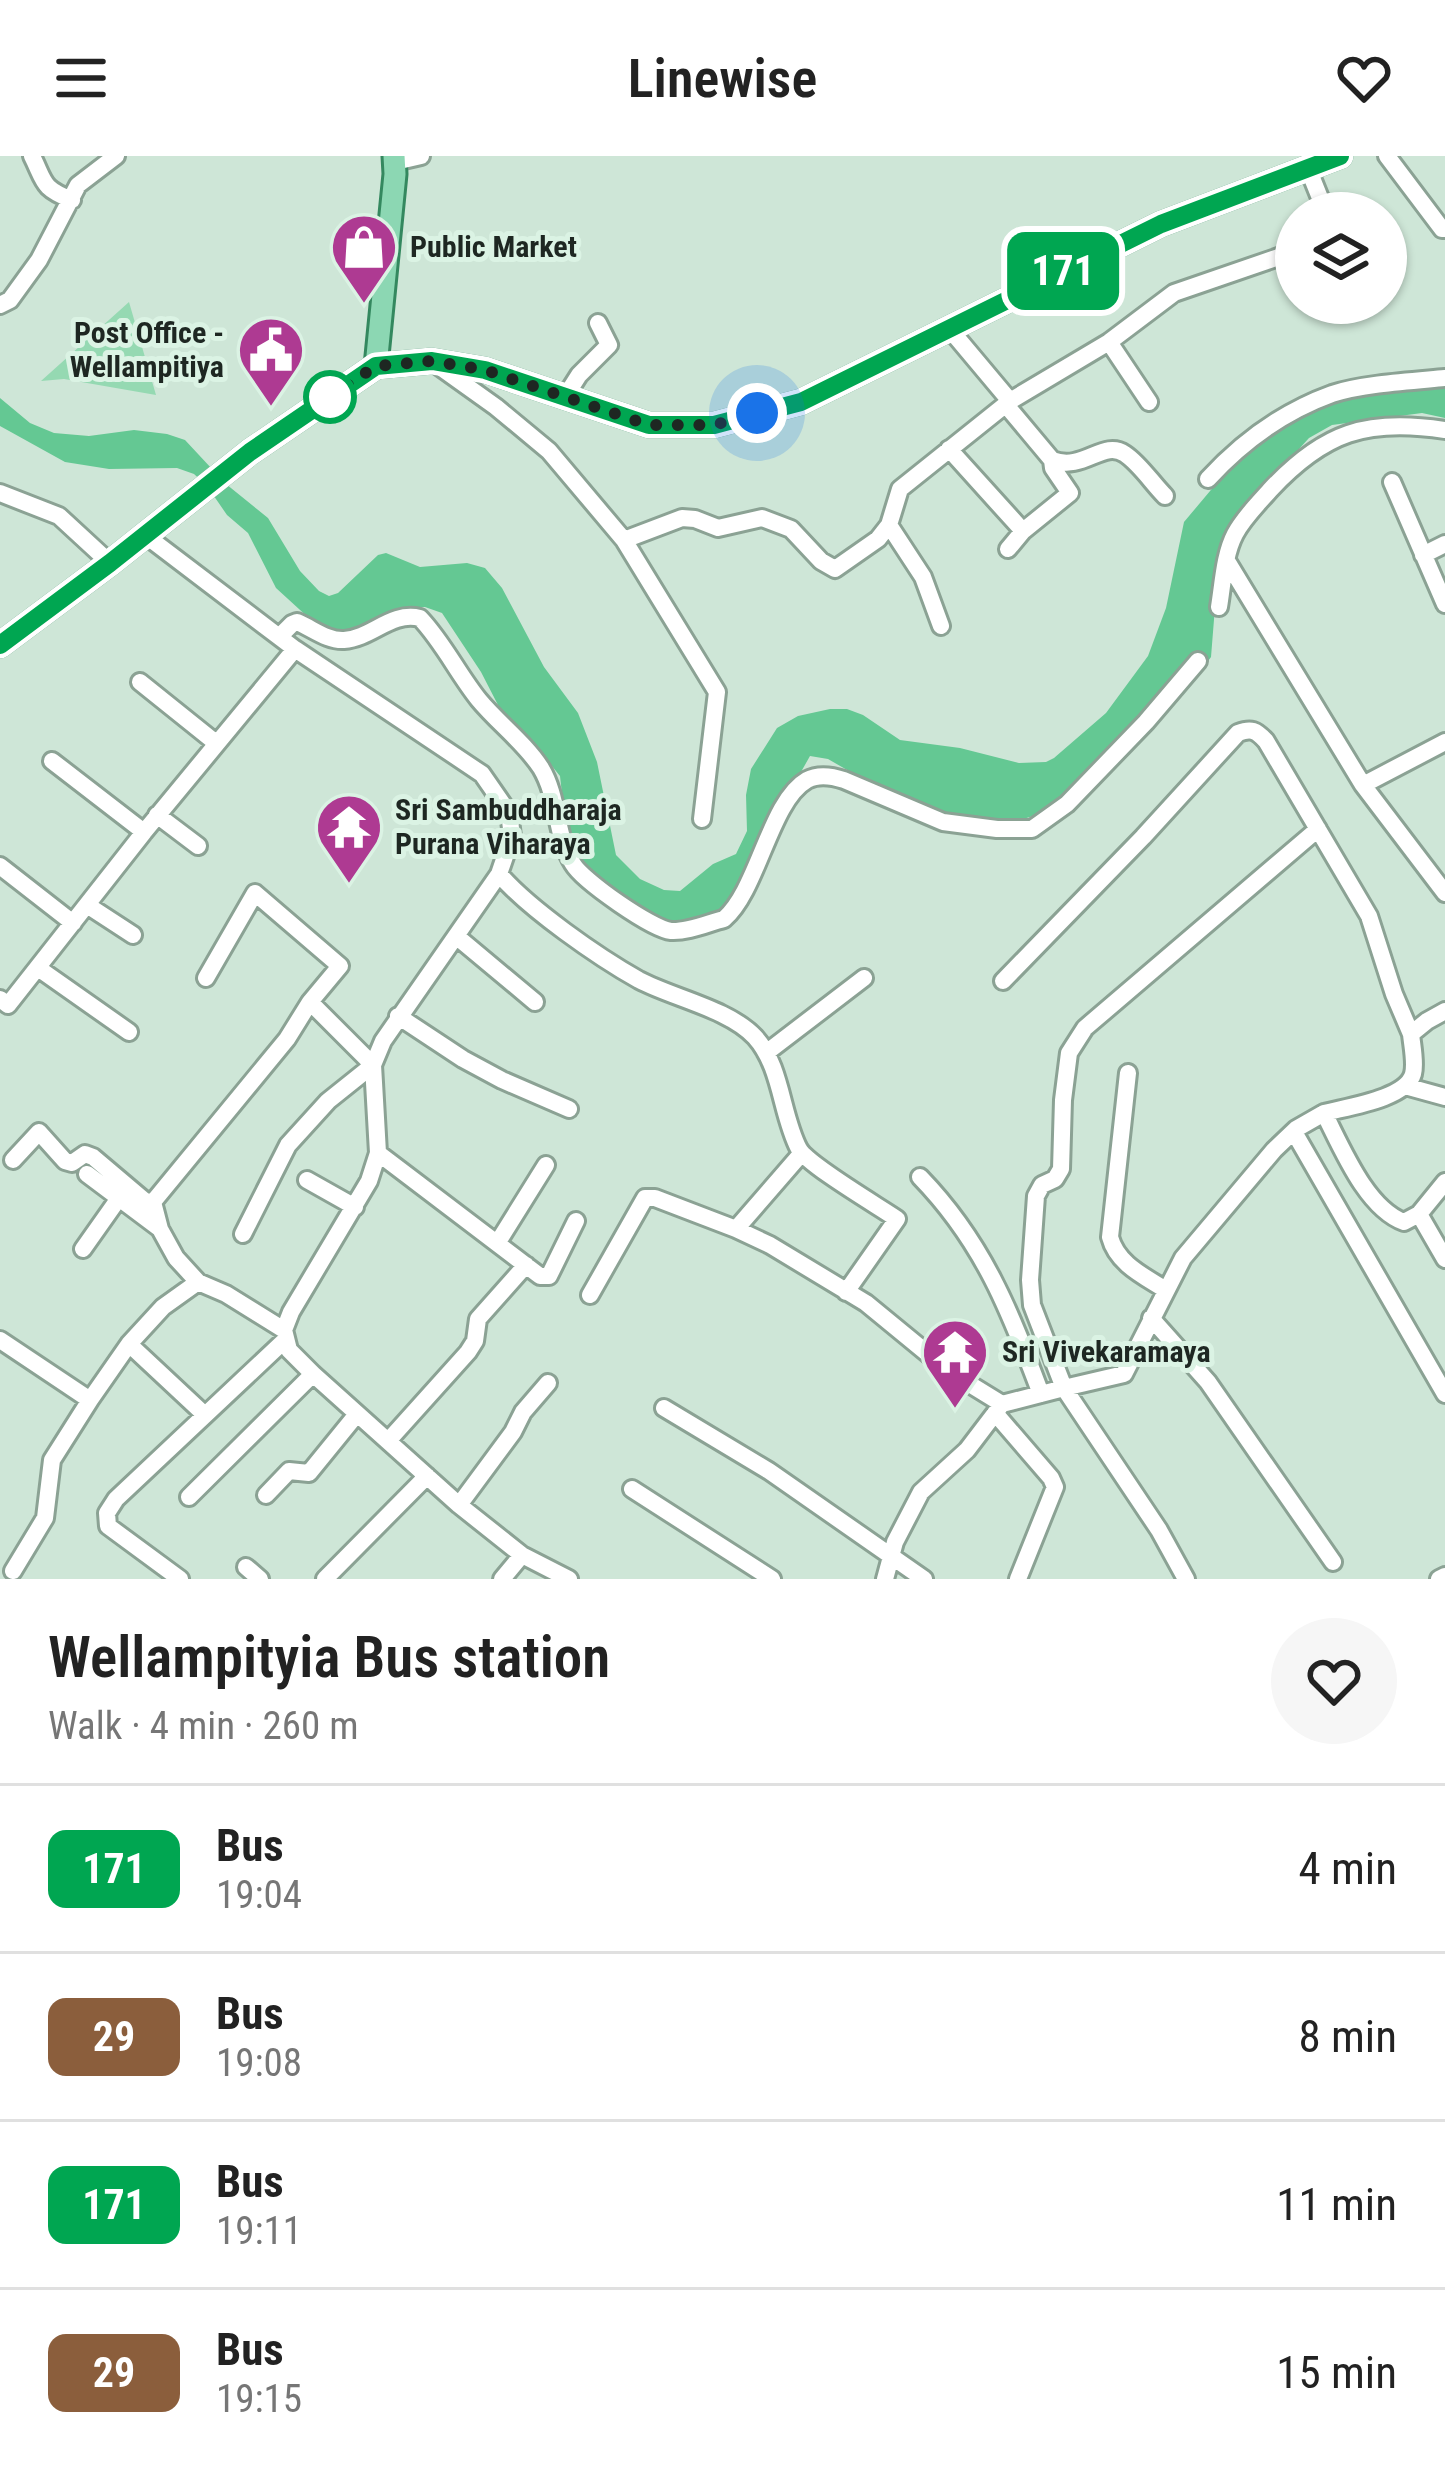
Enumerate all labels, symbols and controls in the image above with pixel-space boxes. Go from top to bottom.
icon: menu [48,45,114,111]
icon: heart [1331,45,1397,111]
text: Linewise [628,47,817,110]
map controls [1275,192,1407,324]
button: layers [1275,192,1407,324]
shop icon: Public Market [329,212,399,306]
place label: Public Market [410,229,577,264]
line badge: 171 [994,232,1132,310]
text: 171 [1031,246,1095,295]
place label: Post Office - Wellampitiya [70,315,224,384]
public building icon: Post Office - Wellampitiya [236,315,306,409]
unlabelled marker [305,372,355,422]
your location [727,383,787,443]
temple icon: Sri Sambuddharaja Purana Viharaya [314,792,384,886]
place label: Sri Sambuddharaja Purana Viharaya [395,792,622,861]
temple icon: Sri Vivekaramaya [920,1317,990,1411]
place label: Sri Vivekaramaya [1002,1334,1211,1369]
button: heart [1271,1618,1397,1744]
text: Wellampityia Bus station [48,1624,610,1691]
text: Walk · 4 min · 260 m [48,1703,359,1749]
text: Bus [216,1819,284,1872]
text: 4 min [1298,1842,1397,1895]
text: 171 [82,1844,146,1893]
text: 19:04 [216,1872,302,1918]
text: Bus [216,1987,284,2040]
text: 8 min [1298,2010,1397,2063]
text: 29 [93,2012,135,2061]
text: 19:08 [216,2040,302,2086]
text: Bus [216,2155,284,2208]
text: 11 min [1276,2178,1397,2231]
text: 171 [82,2180,146,2229]
text: 19:11 [216,2208,302,2254]
text: Bus [216,2323,284,2376]
text: 15 min [1276,2346,1397,2399]
text: 29 [93,2348,135,2397]
text: 19:15 [216,2376,302,2422]

